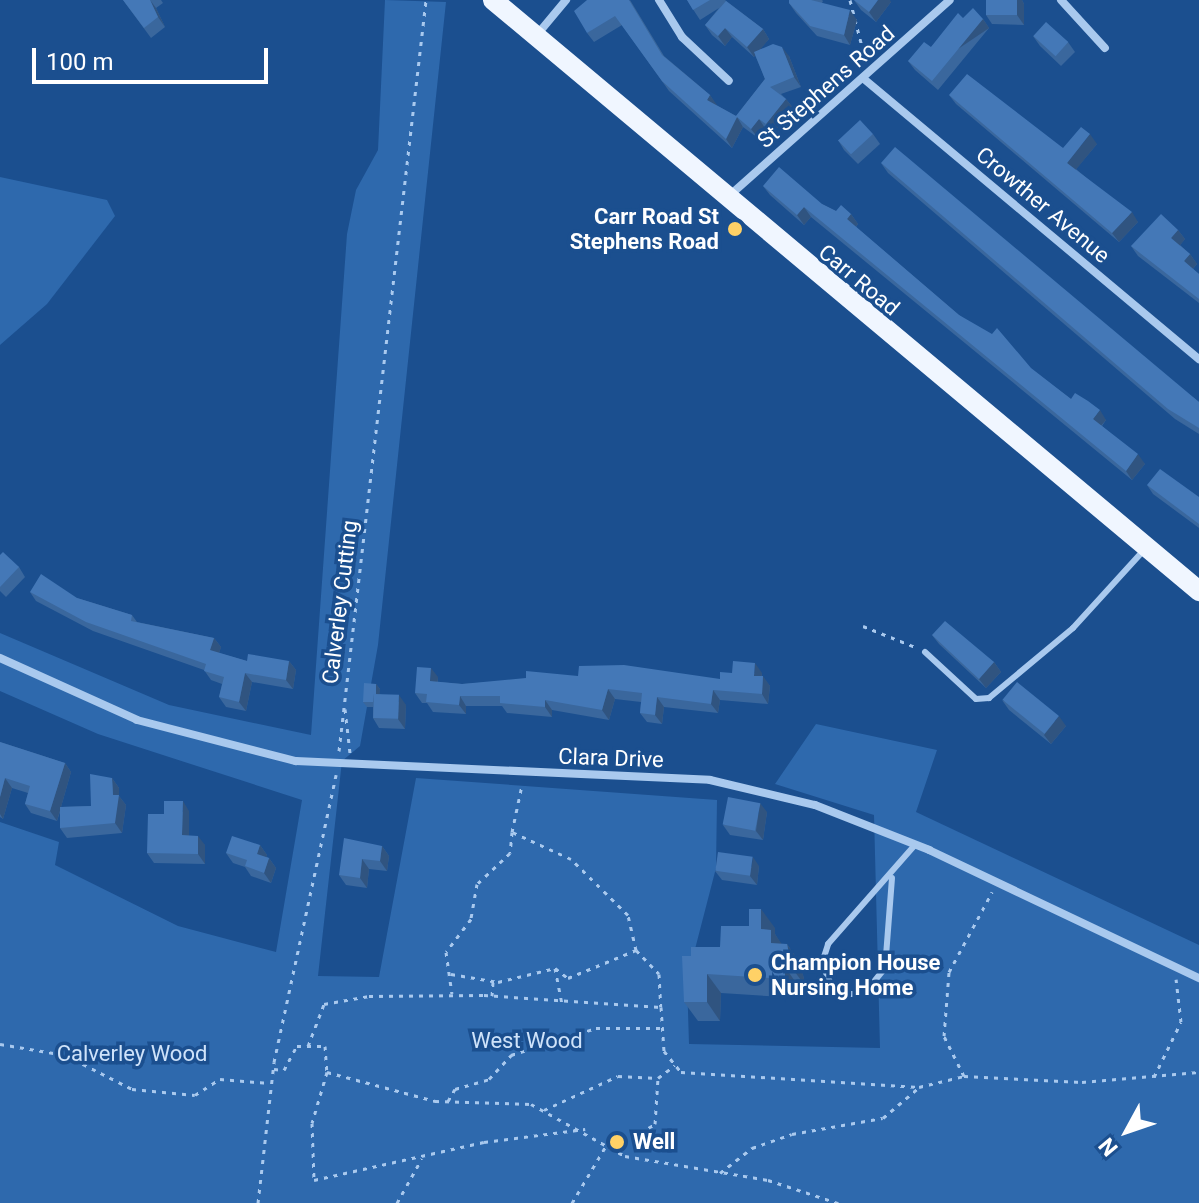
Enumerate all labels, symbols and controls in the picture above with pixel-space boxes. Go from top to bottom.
street label: St Stephens Road [752,20,900,154]
scale bar [36,32,272,82]
text: 100 m [46,48,113,76]
street label: Crowther Avenue [971,141,1115,269]
place label: Carr Road St Stephens Road [570,203,719,254]
marker: Carr Road St Stephens Road [726,220,744,238]
street label: Carr Road [813,239,905,321]
street label: Calverley Cutting [317,519,363,685]
street label: Clara Drive [558,743,664,773]
place label: Champion House Nursing Home [771,949,940,1000]
marker: Champion House Nursing Home [746,966,764,984]
park label: West Wood [471,1028,583,1054]
park label: Calverley Wood [57,1041,207,1067]
north arrow [1087,1091,1167,1171]
place label: Well [633,1129,675,1155]
marker: Well [608,1133,626,1151]
text: N [1094,1133,1123,1161]

